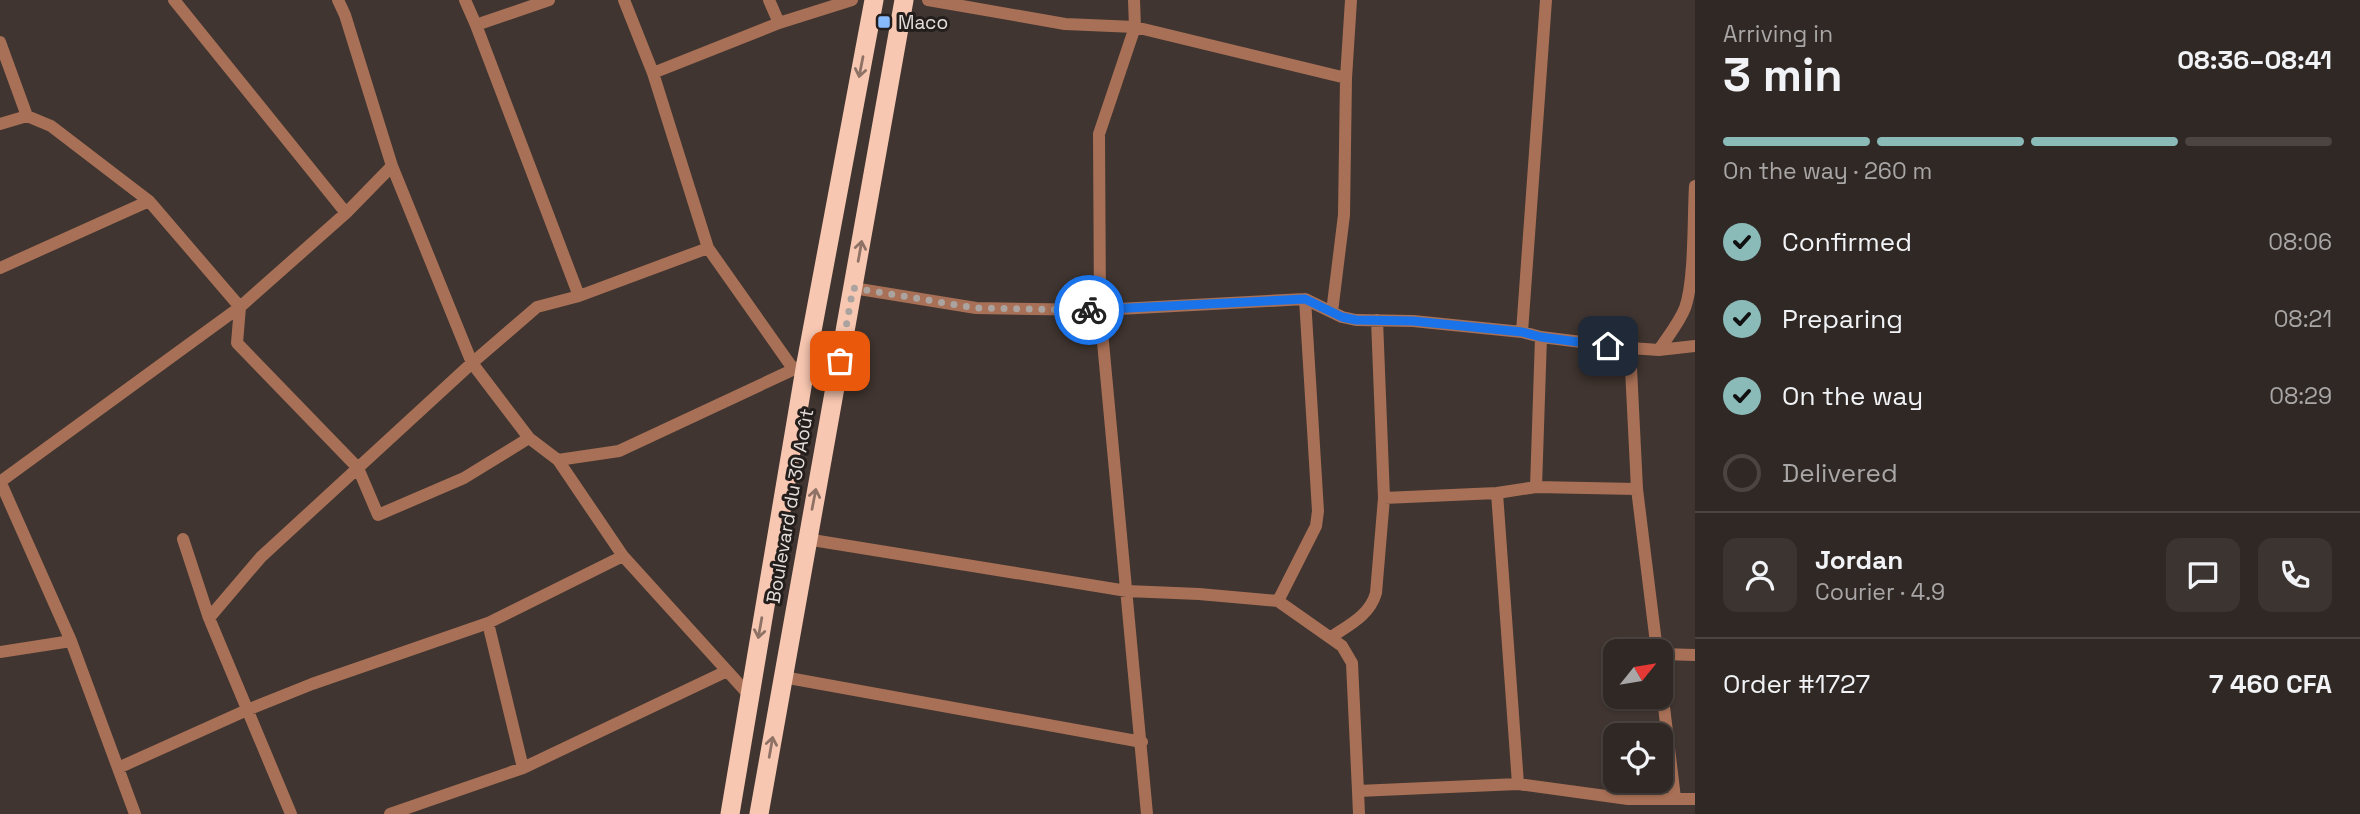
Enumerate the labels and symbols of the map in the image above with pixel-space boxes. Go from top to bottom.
place label: Maco [898,10,948,35]
marker: Maco [876,14,892,30]
one-way arrow [854,55,868,78]
one-way arrow [854,240,867,263]
courier [1054,275,1124,345]
pin [1578,316,1638,376]
pin [810,331,870,391]
street label: Boulevard du 30 Août [761,407,819,605]
one-way arrow [808,488,821,511]
one-way arrow [753,617,766,639]
north arrow [1603,639,1673,709]
one-way arrow [765,736,778,759]

